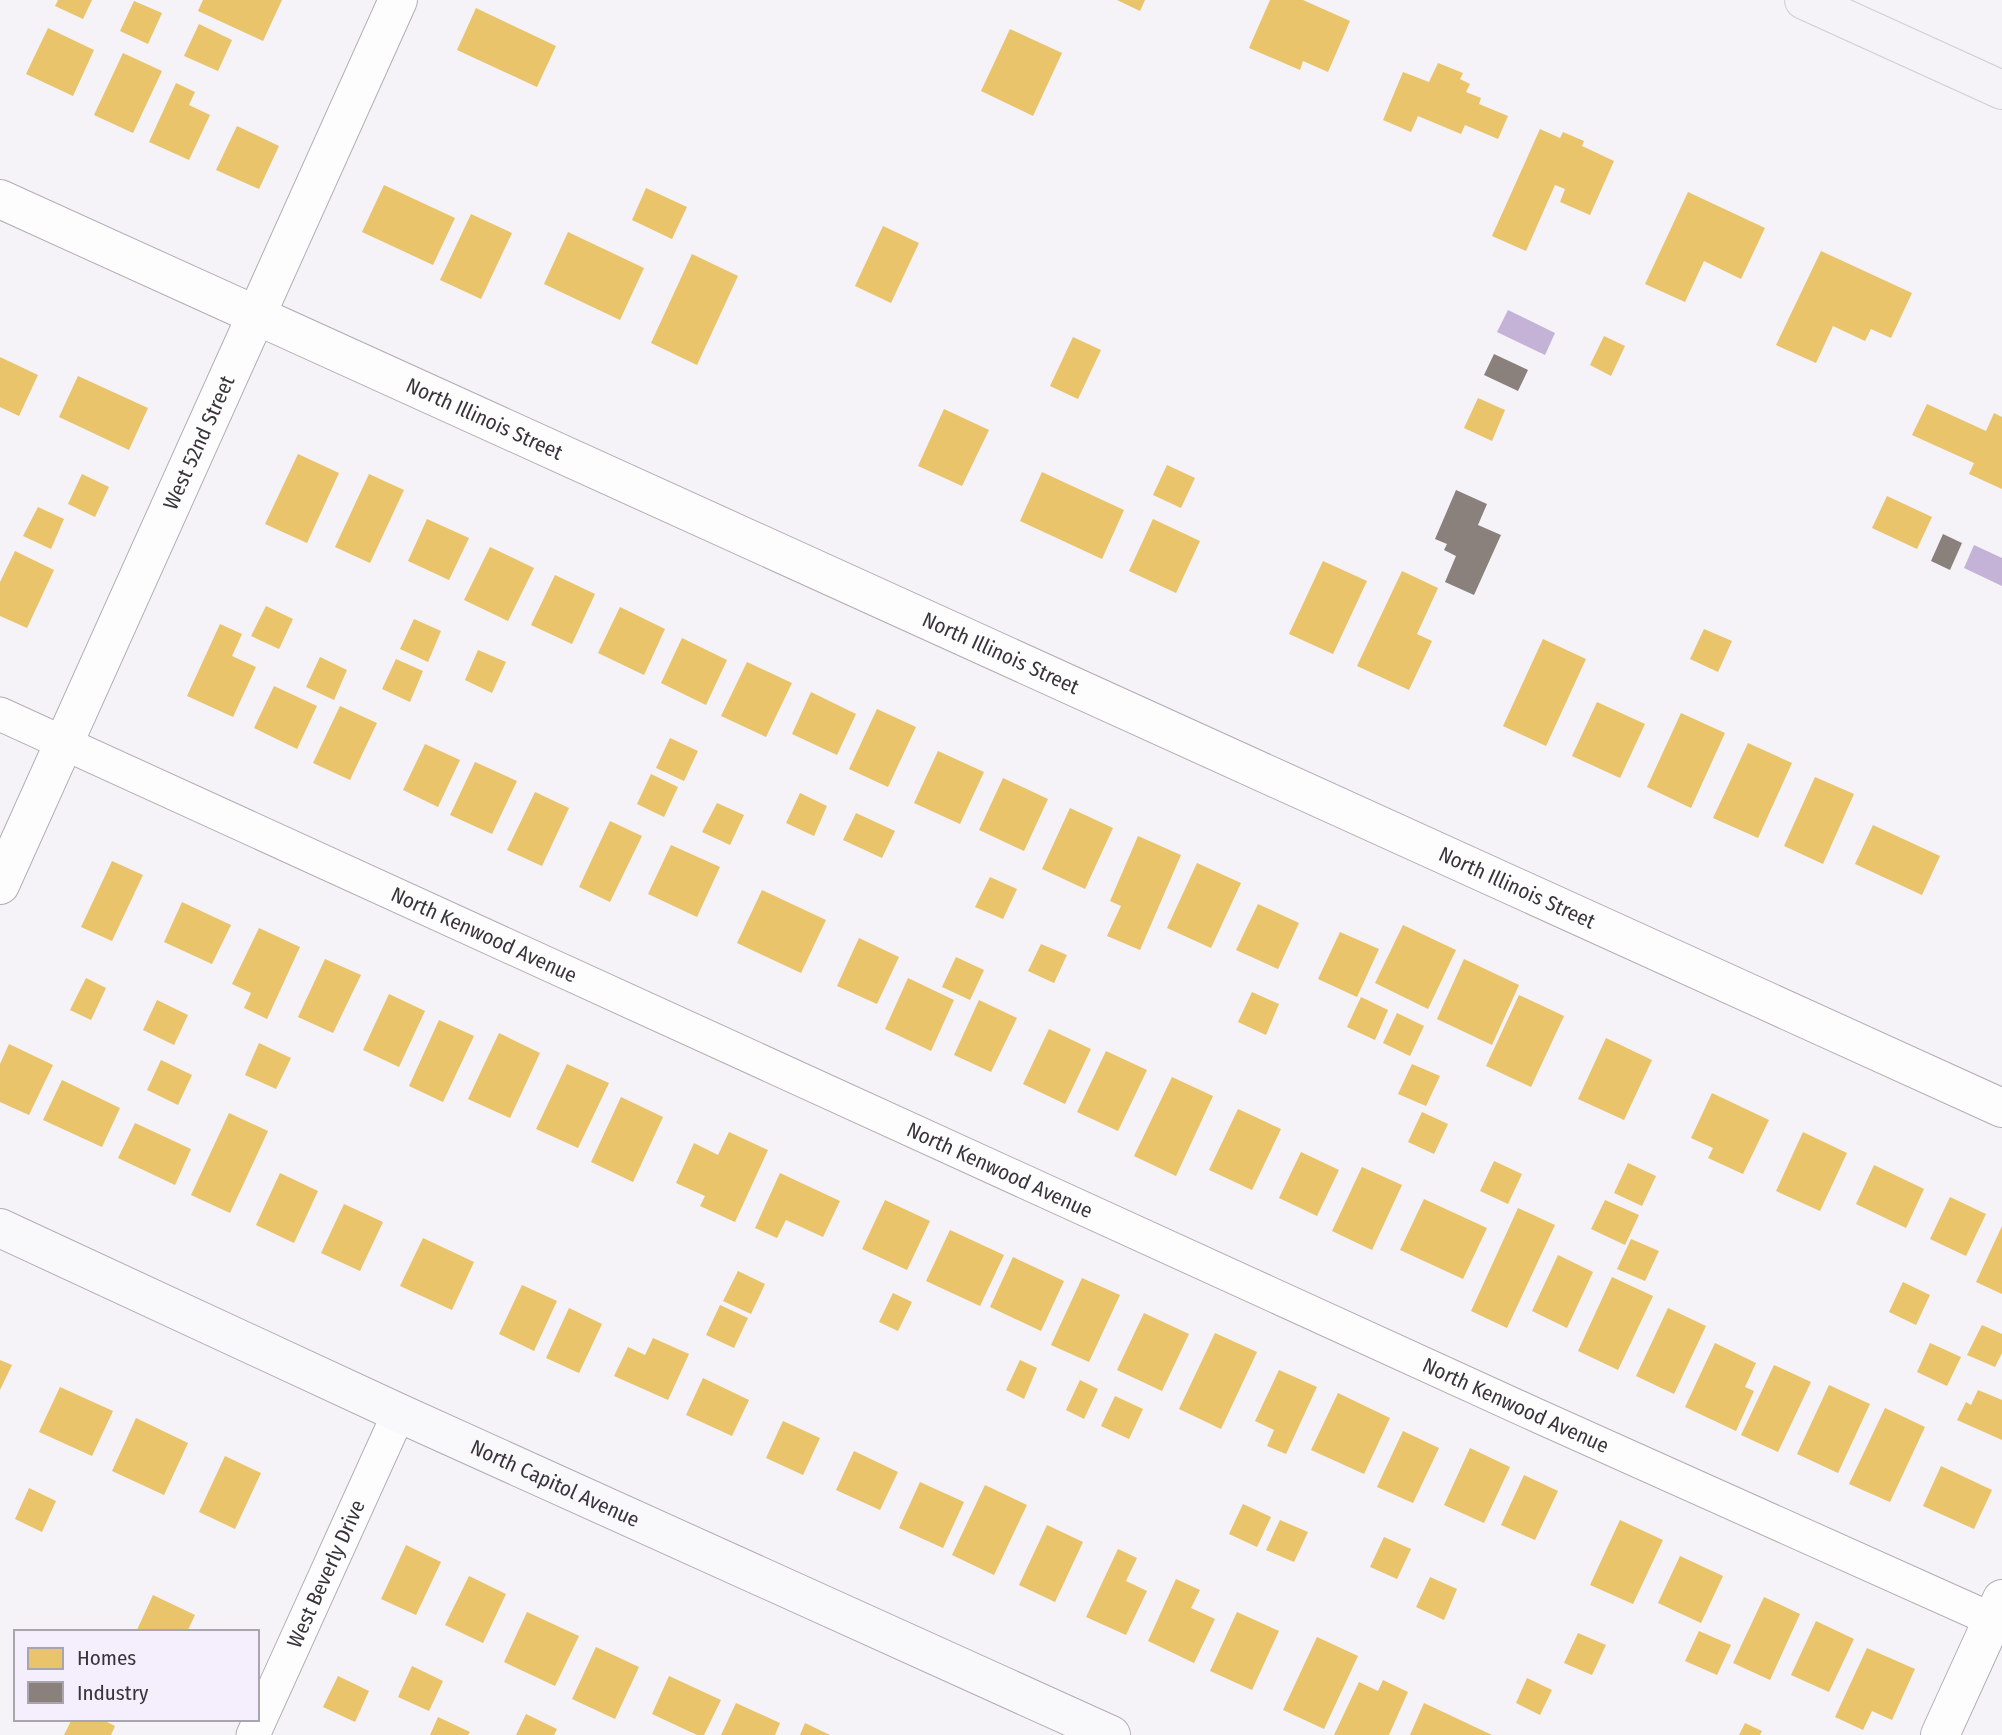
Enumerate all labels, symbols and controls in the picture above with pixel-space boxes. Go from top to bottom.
street label: West 52nd Street [157,371,240,514]
street label: North Illinois Street [402,372,567,466]
street label: North Illinois Street [918,607,1083,700]
street label: North Illinois Street [1435,841,1599,935]
street label: North Kenwood Avenue [387,881,581,989]
street label: North Kenwood Avenue [903,1117,1097,1224]
street label: North Kenwood Avenue [1419,1352,1613,1459]
street label: North Capitol Avenue [466,1434,643,1533]
street label: West Beverly Drive [281,1496,371,1652]
legend [14,1630,259,1721]
text: Homes [77,1645,136,1671]
text: Industry [77,1680,149,1706]

